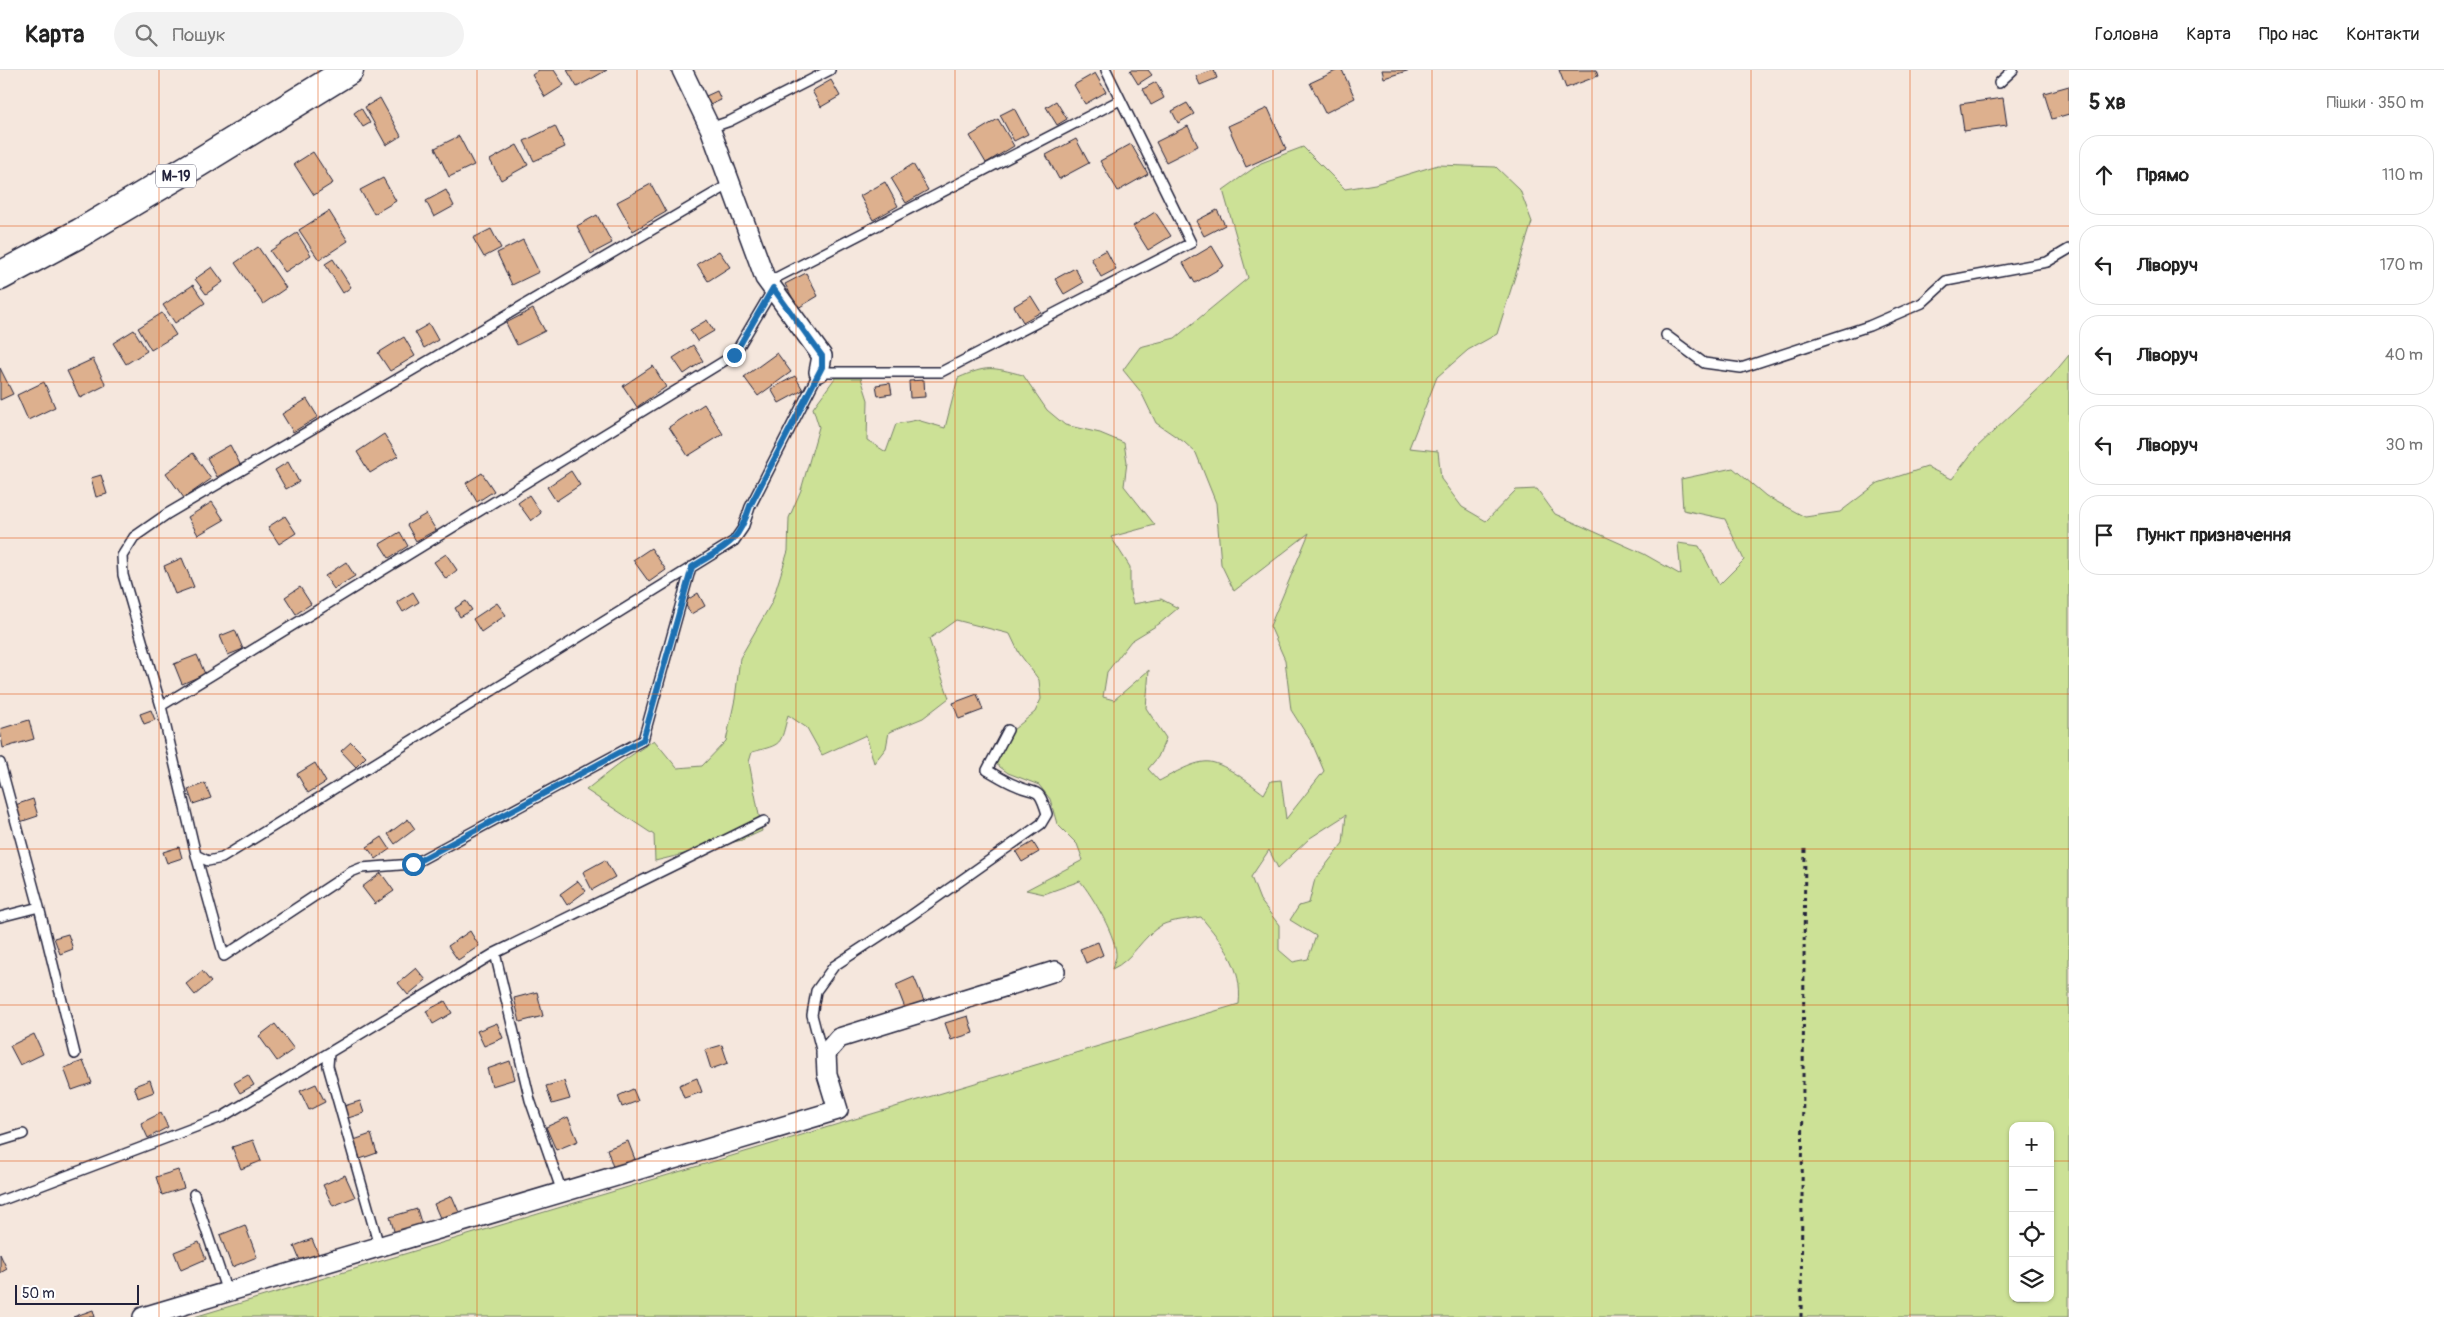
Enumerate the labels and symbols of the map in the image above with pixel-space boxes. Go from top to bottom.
road number: М-19 [156,164,196,188]
route end [723,344,746,367]
route start [402,853,425,876]
scale bar [15,1282,139,1305]

